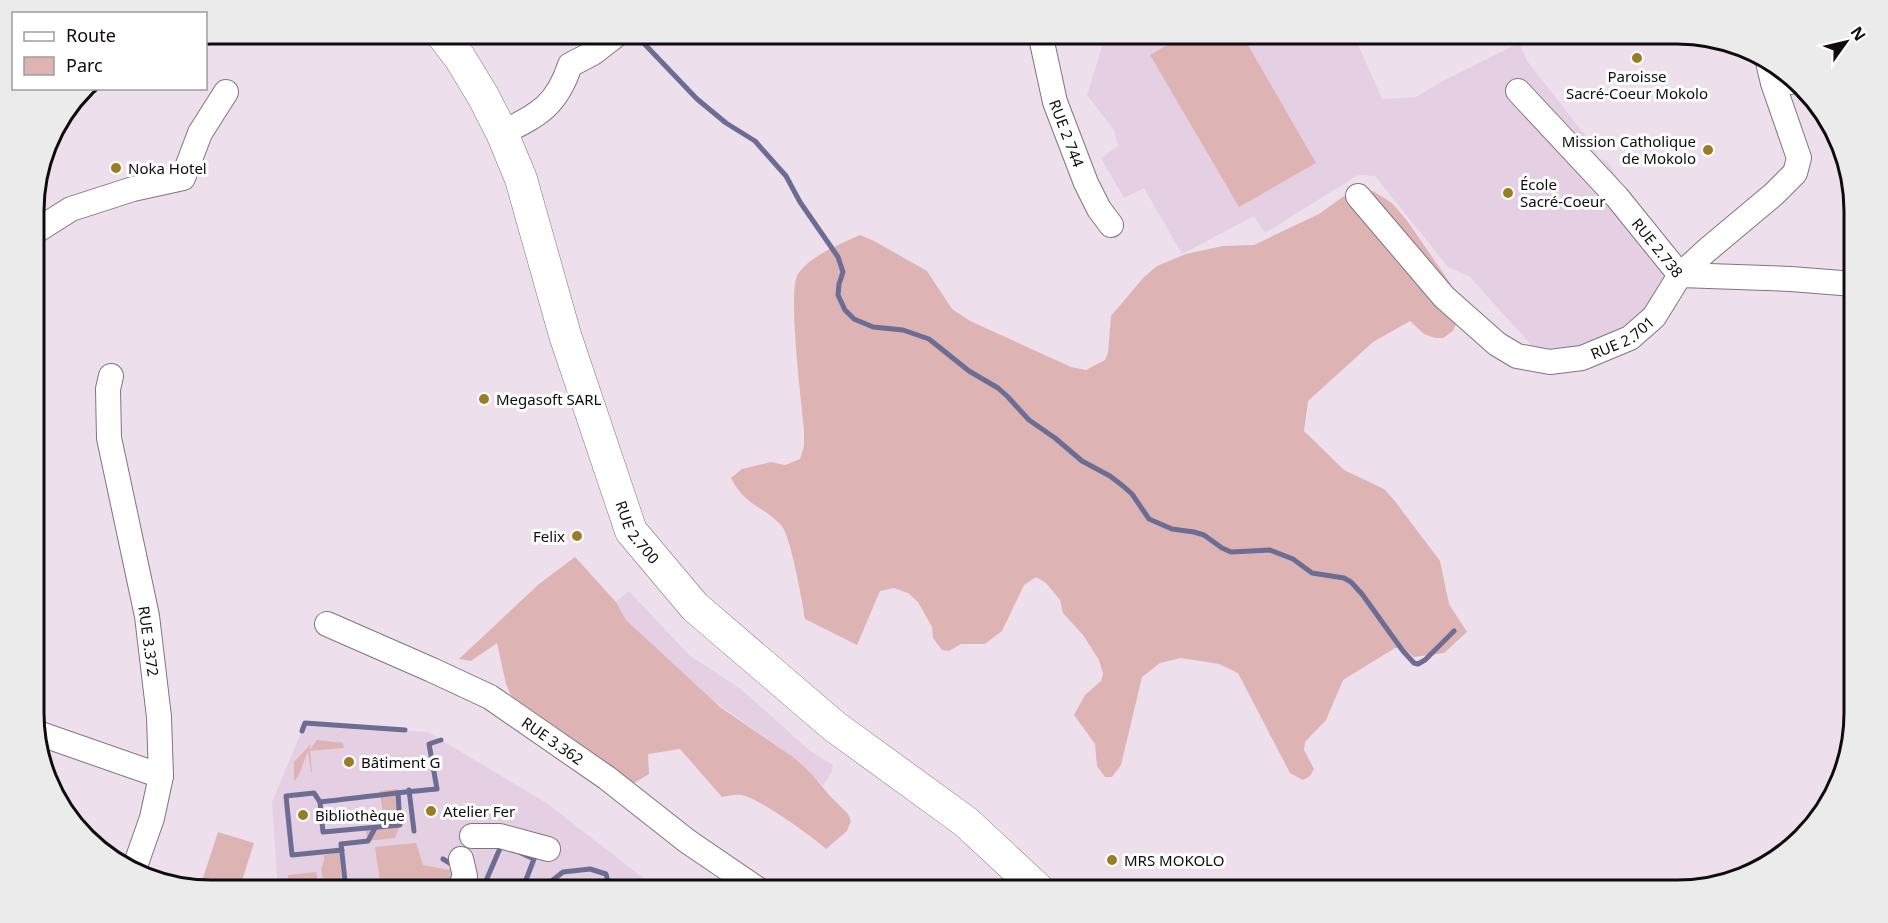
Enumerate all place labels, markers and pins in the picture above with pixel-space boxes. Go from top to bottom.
marker: Paroisse Sacré-Coeur Mokolo [1630,51,1644,65]
place label: Paroisse Sacré-Coeur Mokolo [1566,66,1708,103]
place label: Mission Catholique de Mokolo [1562,131,1696,168]
marker: Mission Catholique de Mokolo [1701,143,1715,157]
place label: Noka Hotel [128,158,207,178]
marker: Noka Hotel [109,161,123,175]
place label: École Sacré-Coeur [1520,174,1606,211]
marker: École Sacré-Coeur [1501,186,1515,200]
place label: Megasoft SARL [496,389,602,409]
marker: Megasoft SARL [477,392,491,406]
place label: Felix [533,526,565,546]
marker: Felix [570,529,584,543]
place label: Bâtiment G [361,752,440,772]
marker: Bâtiment G [342,755,356,769]
place label: Atelier Fer [443,801,515,821]
marker: Atelier Fer [424,804,438,818]
place label: Bibliothèque [315,805,405,825]
marker: Bibliothèque [296,808,310,822]
place label: MRS MOKOLO [1124,850,1224,870]
marker: MRS MOKOLO [1105,853,1119,867]

